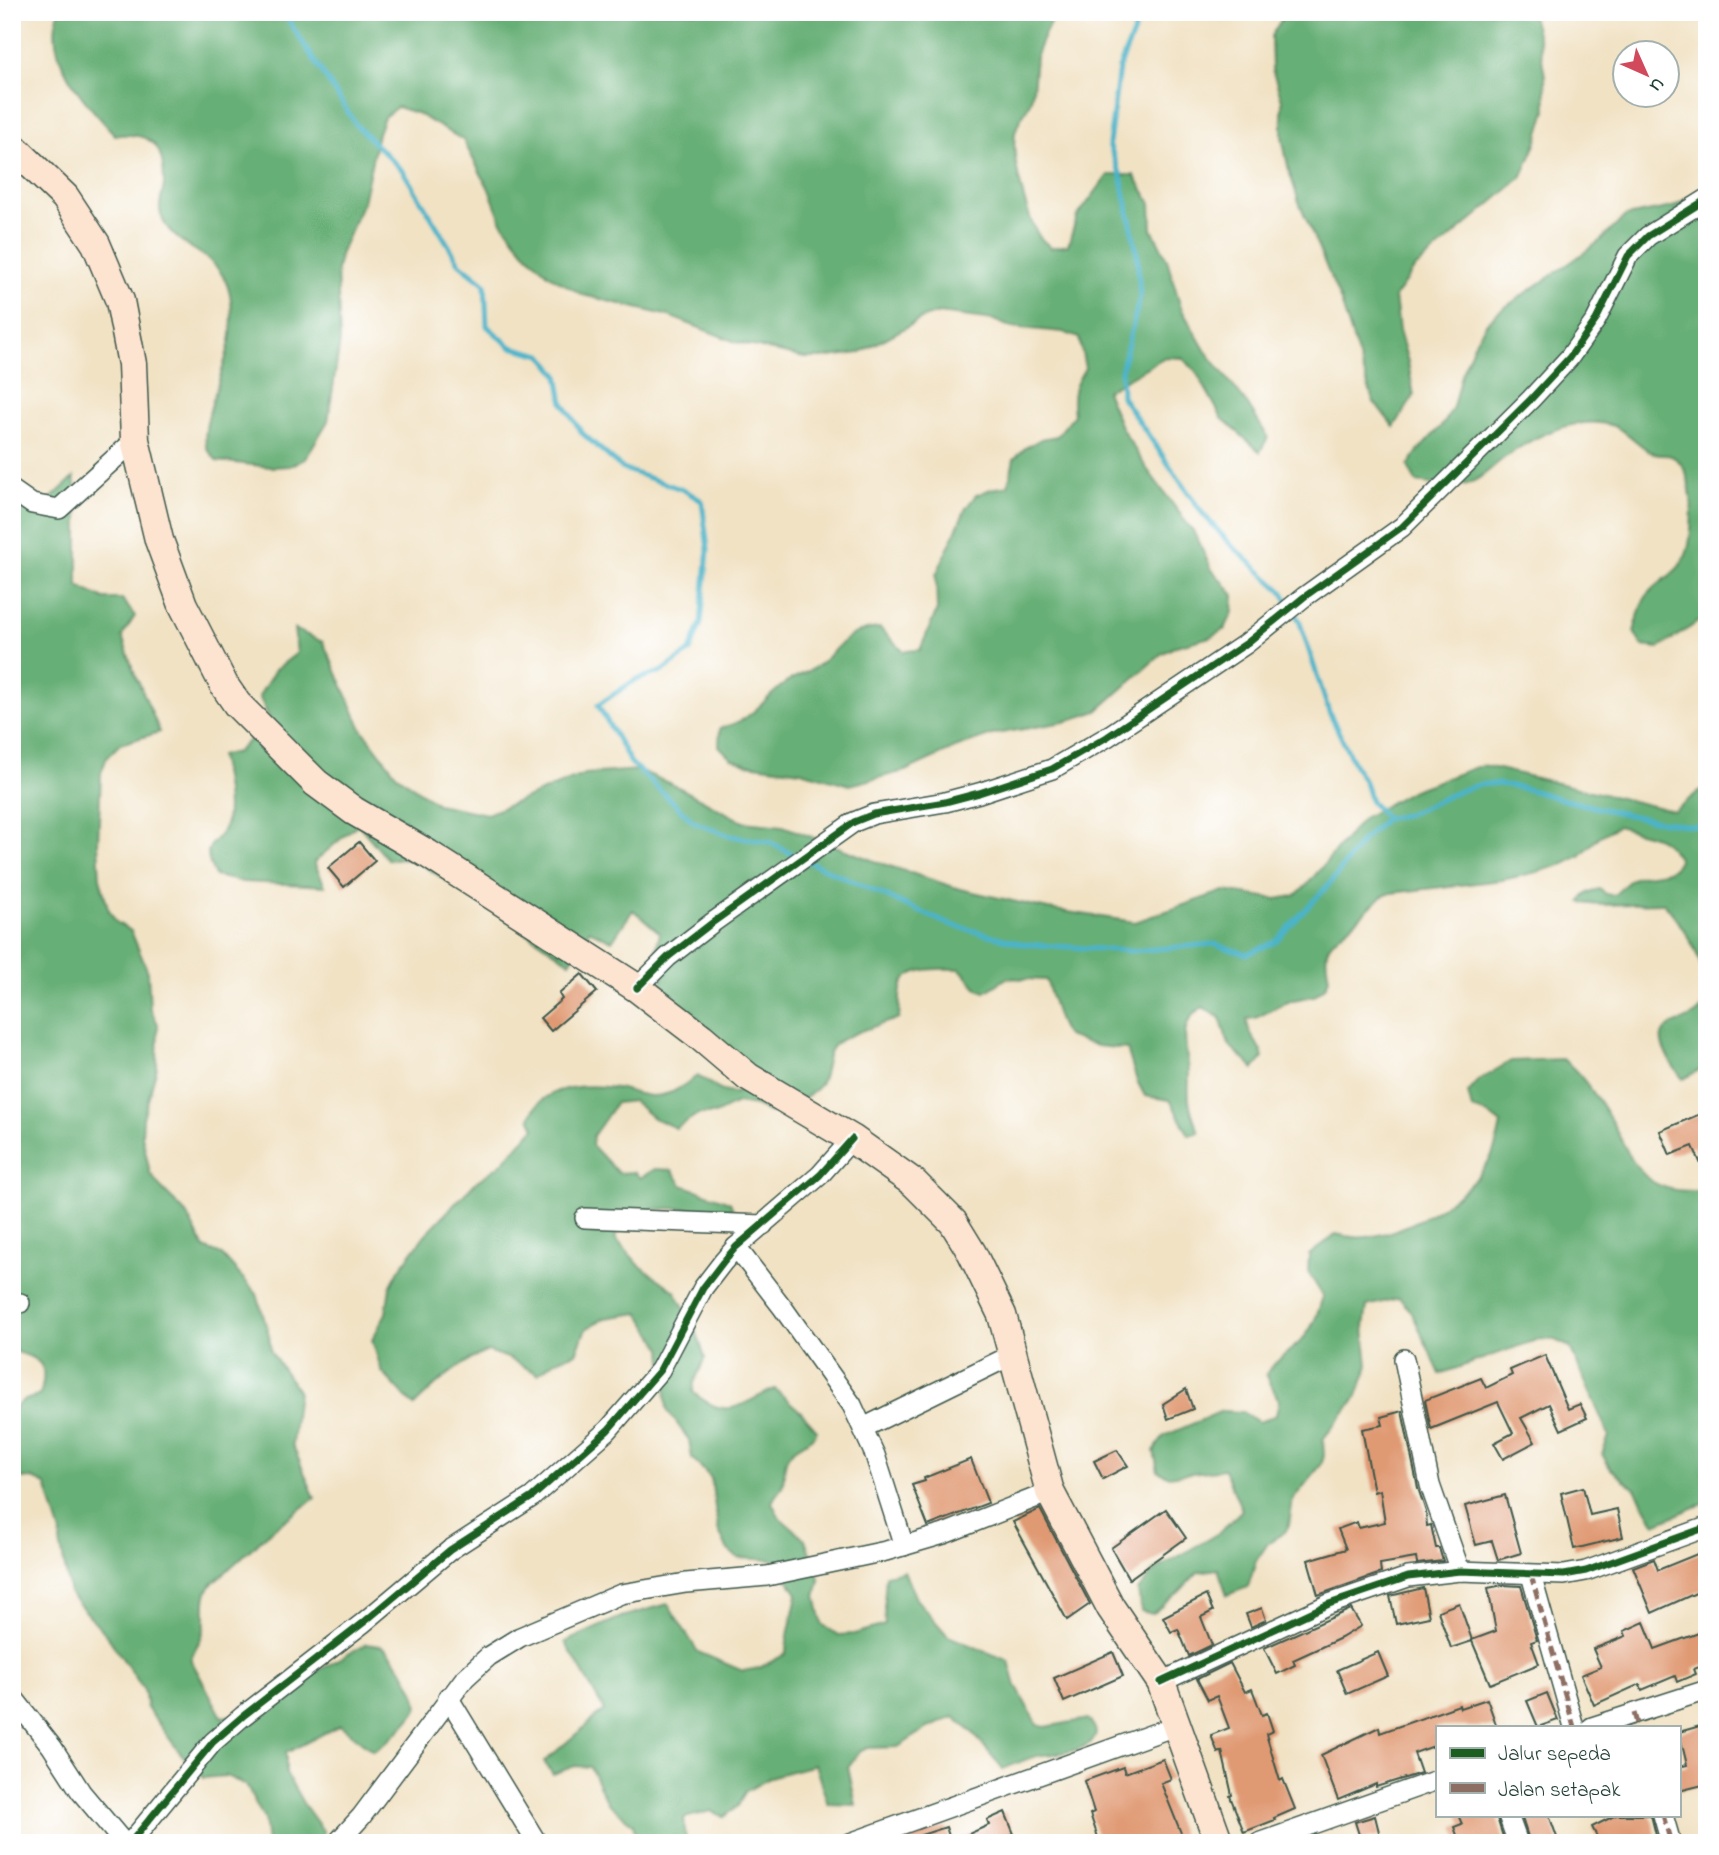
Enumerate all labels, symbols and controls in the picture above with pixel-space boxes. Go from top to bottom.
north arrow [1610,38,1680,108]
text: U [1642,70,1670,98]
legend [1436,1726,1680,1816]
text: Jalur sepeda [1498,1740,1611,1770]
text: Jalan setapak [1498,1776,1621,1806]

